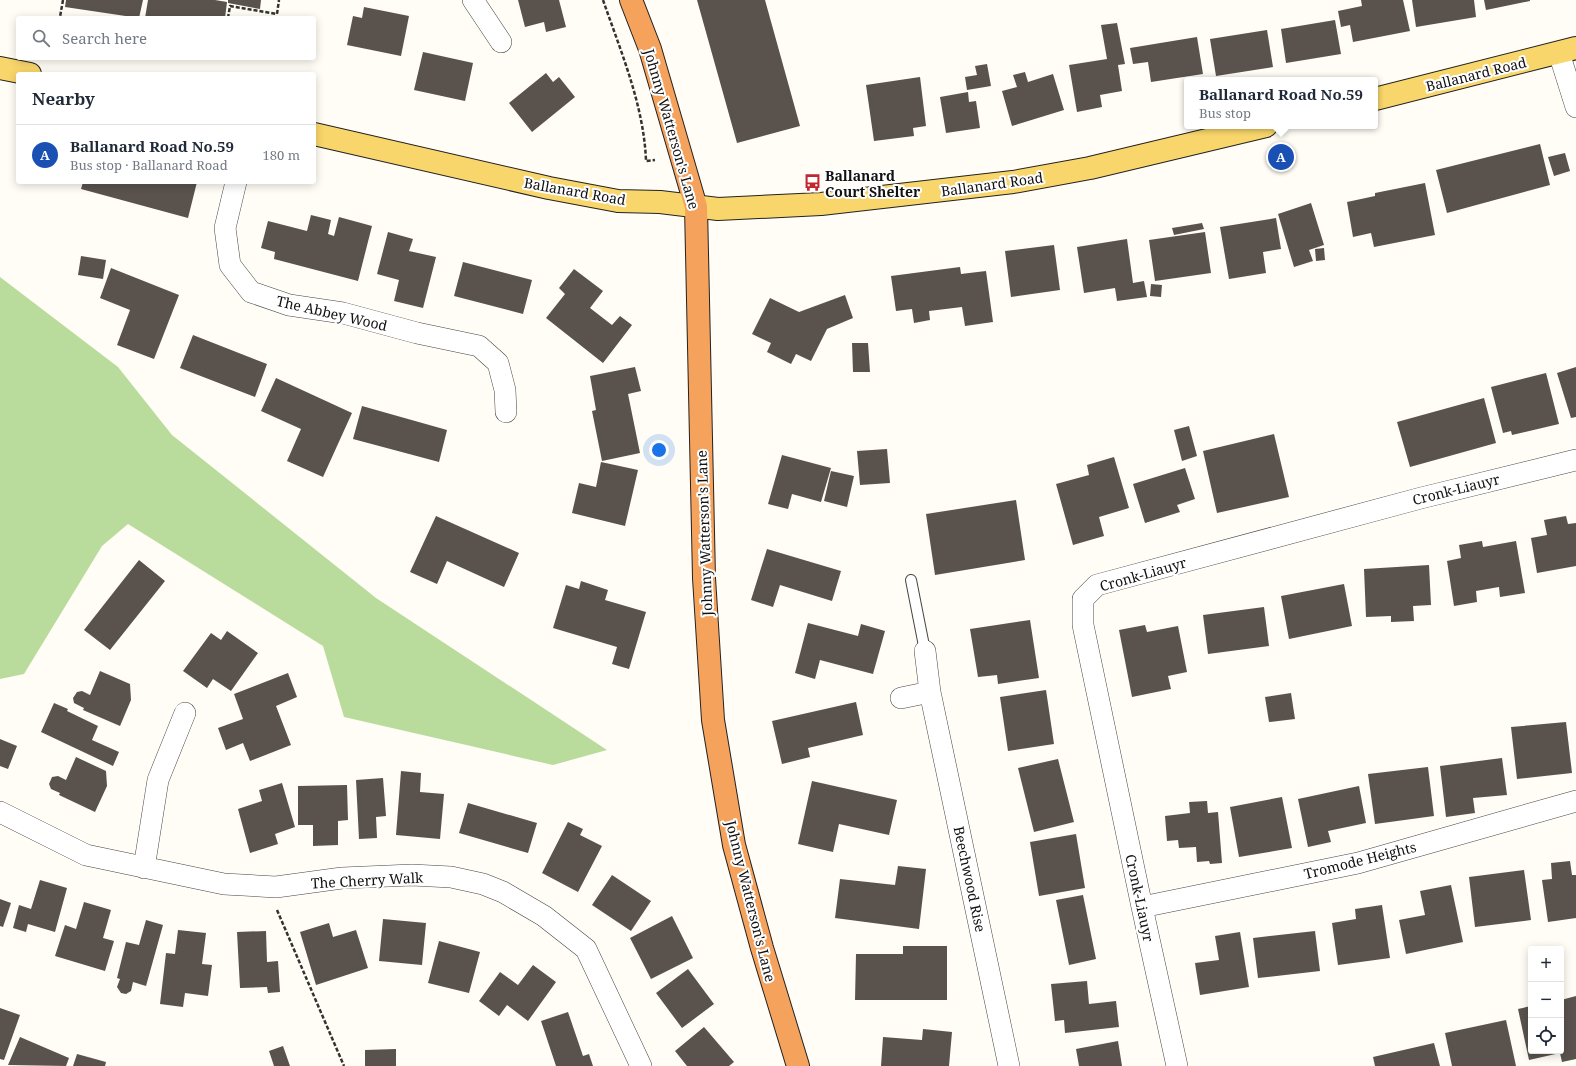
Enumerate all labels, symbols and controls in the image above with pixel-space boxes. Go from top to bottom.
search box [16,16,316,60]
icon: search [30,27,52,49]
text: Search here [62,28,147,48]
street label: Johnny Watterson's Lane [640,46,704,211]
street label: Ballanard Road [1424,52,1529,96]
popup [1184,77,1378,129]
text: Ballanard Road No.59 [1199,84,1363,104]
text: Nearby [32,87,95,110]
text: Bus stop [1199,104,1251,122]
text: Ballanard Road No.59 [70,136,234,156]
pin: A [1268,142,1294,172]
text: A [40,146,50,164]
text: 180 m [263,146,300,164]
text: Bus stop · Ballanard Road [70,156,228,174]
place label: Ballanard Court Shelter [825,166,921,201]
street label: Ballanard Road [940,167,1045,201]
street label: Ballanard Road [523,173,628,209]
bus stop icon: Ballanard Court Shelter [802,173,822,193]
street label: The Abbey Wood [275,291,390,335]
your location [649,440,669,460]
street label: Johnny Watterson's Lane [692,450,716,617]
street label: Cronk-Liauyr [1410,469,1502,509]
street label: Cronk-Liauyr [1097,552,1189,595]
street label: Johnny Watterson's Lane [721,817,780,984]
street label: Beechwood Rise [949,824,991,934]
street label: Tromode Heights [1302,837,1418,883]
street label: Cronk-Liauyr [1121,852,1159,944]
street label: The Cherry Walk [310,868,424,892]
map controls [1528,946,1564,1054]
button: + [1528,946,1564,982]
button: − [1528,982,1564,1018]
button: locate [1528,1018,1564,1054]

